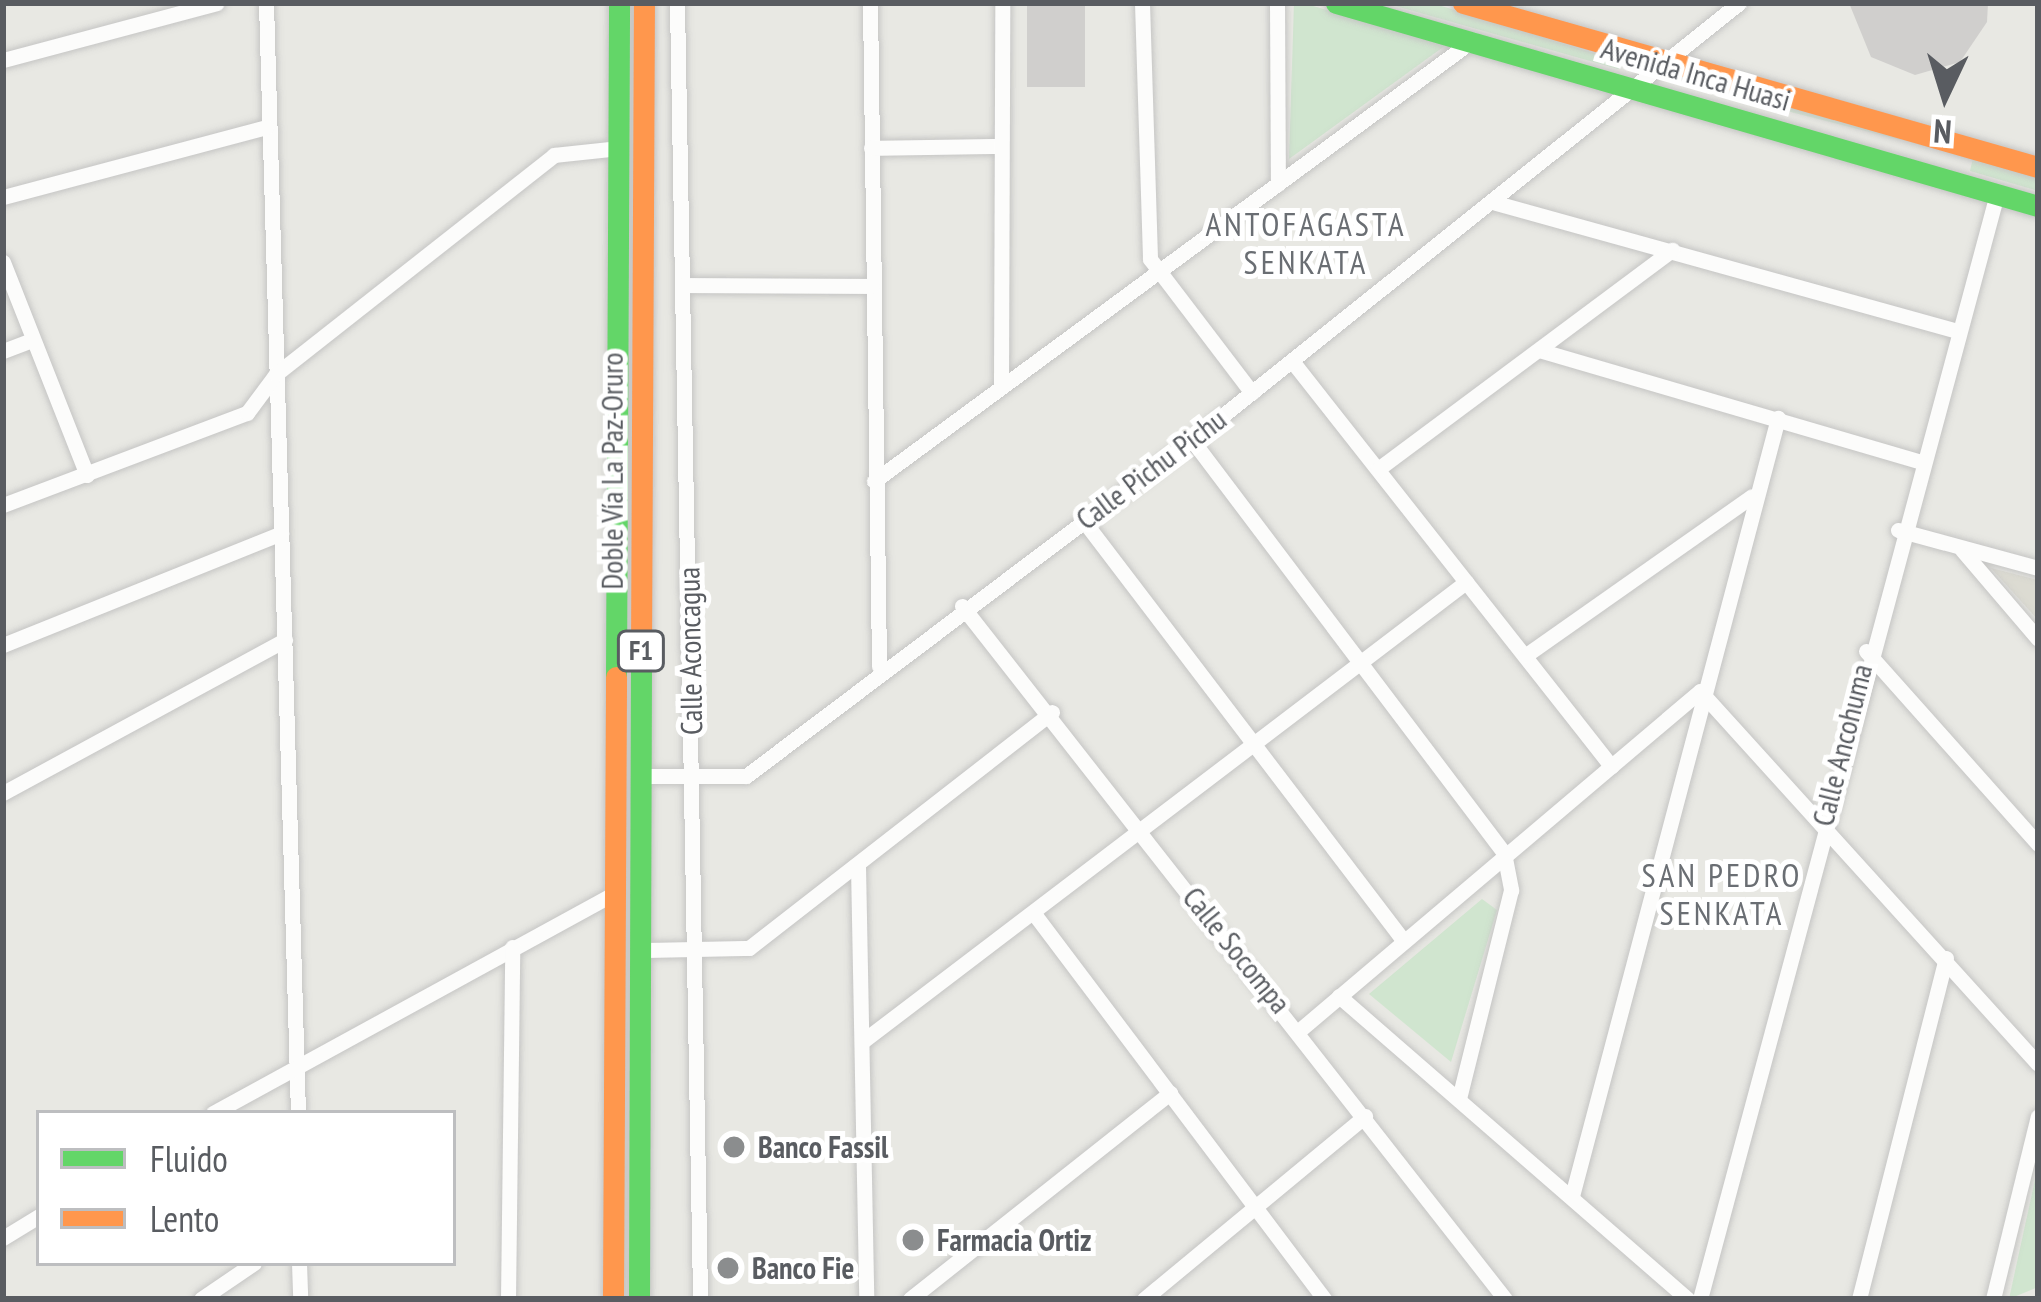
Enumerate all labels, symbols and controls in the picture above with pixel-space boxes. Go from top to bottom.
street label: Avenida Inca Huasi [1597,30,1795,118]
north arrow [1885,36,2005,156]
text: N [1932,110,1953,154]
district label: ANTOFAGASTA SENKATA [1205,204,1407,282]
street label: Doble Vía La Paz-Oruro [594,352,630,590]
street label: Calle Pichu Pichu [1069,401,1233,537]
street label: Calle Aconcagua [671,566,709,736]
road number: F1 [614,630,668,672]
street label: Calle Ancohuma [1804,660,1880,830]
district label: SAN PEDRO SENKATA [1642,855,1802,933]
street label: Calle Socompa [1175,880,1299,1020]
legend [36,1110,456,1266]
place label: Banco Fassil [758,1129,888,1165]
marker: Banco Fassil [721,1134,747,1160]
text: Fluido [150,1135,228,1182]
text: Lento [150,1195,219,1242]
place label: Farmacia Ortiz [937,1222,1092,1258]
marker: Farmacia Ortiz [900,1227,926,1253]
place label: Banco Fie [752,1250,854,1286]
marker: Banco Fie [715,1255,741,1281]

